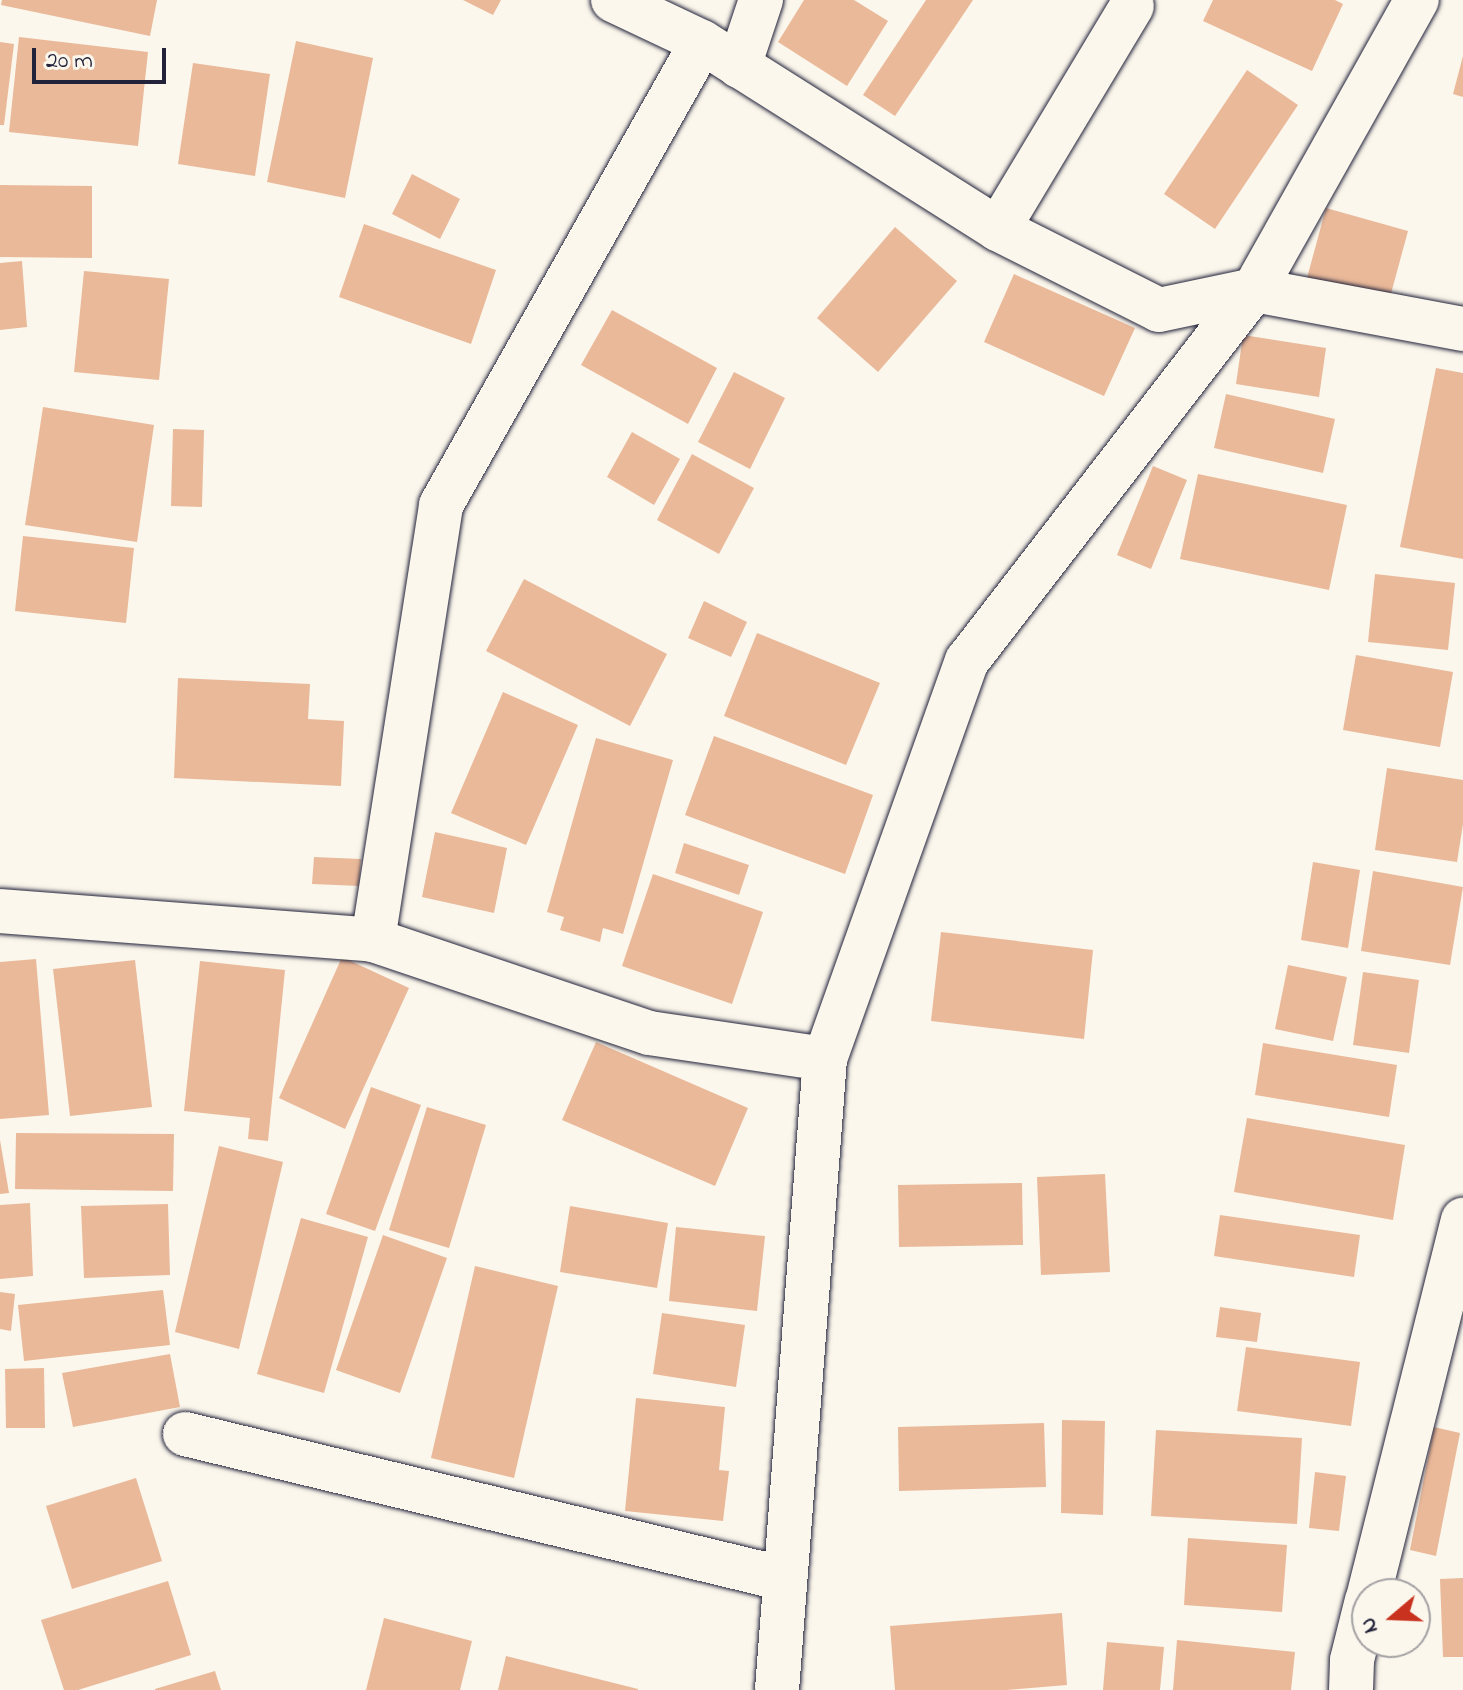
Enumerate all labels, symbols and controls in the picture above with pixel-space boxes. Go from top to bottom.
scale bar [36,32,170,82]
text: 20 m [46,44,93,79]
north arrow [1351,1578,1431,1658]
text: N [1353,1613,1388,1637]

